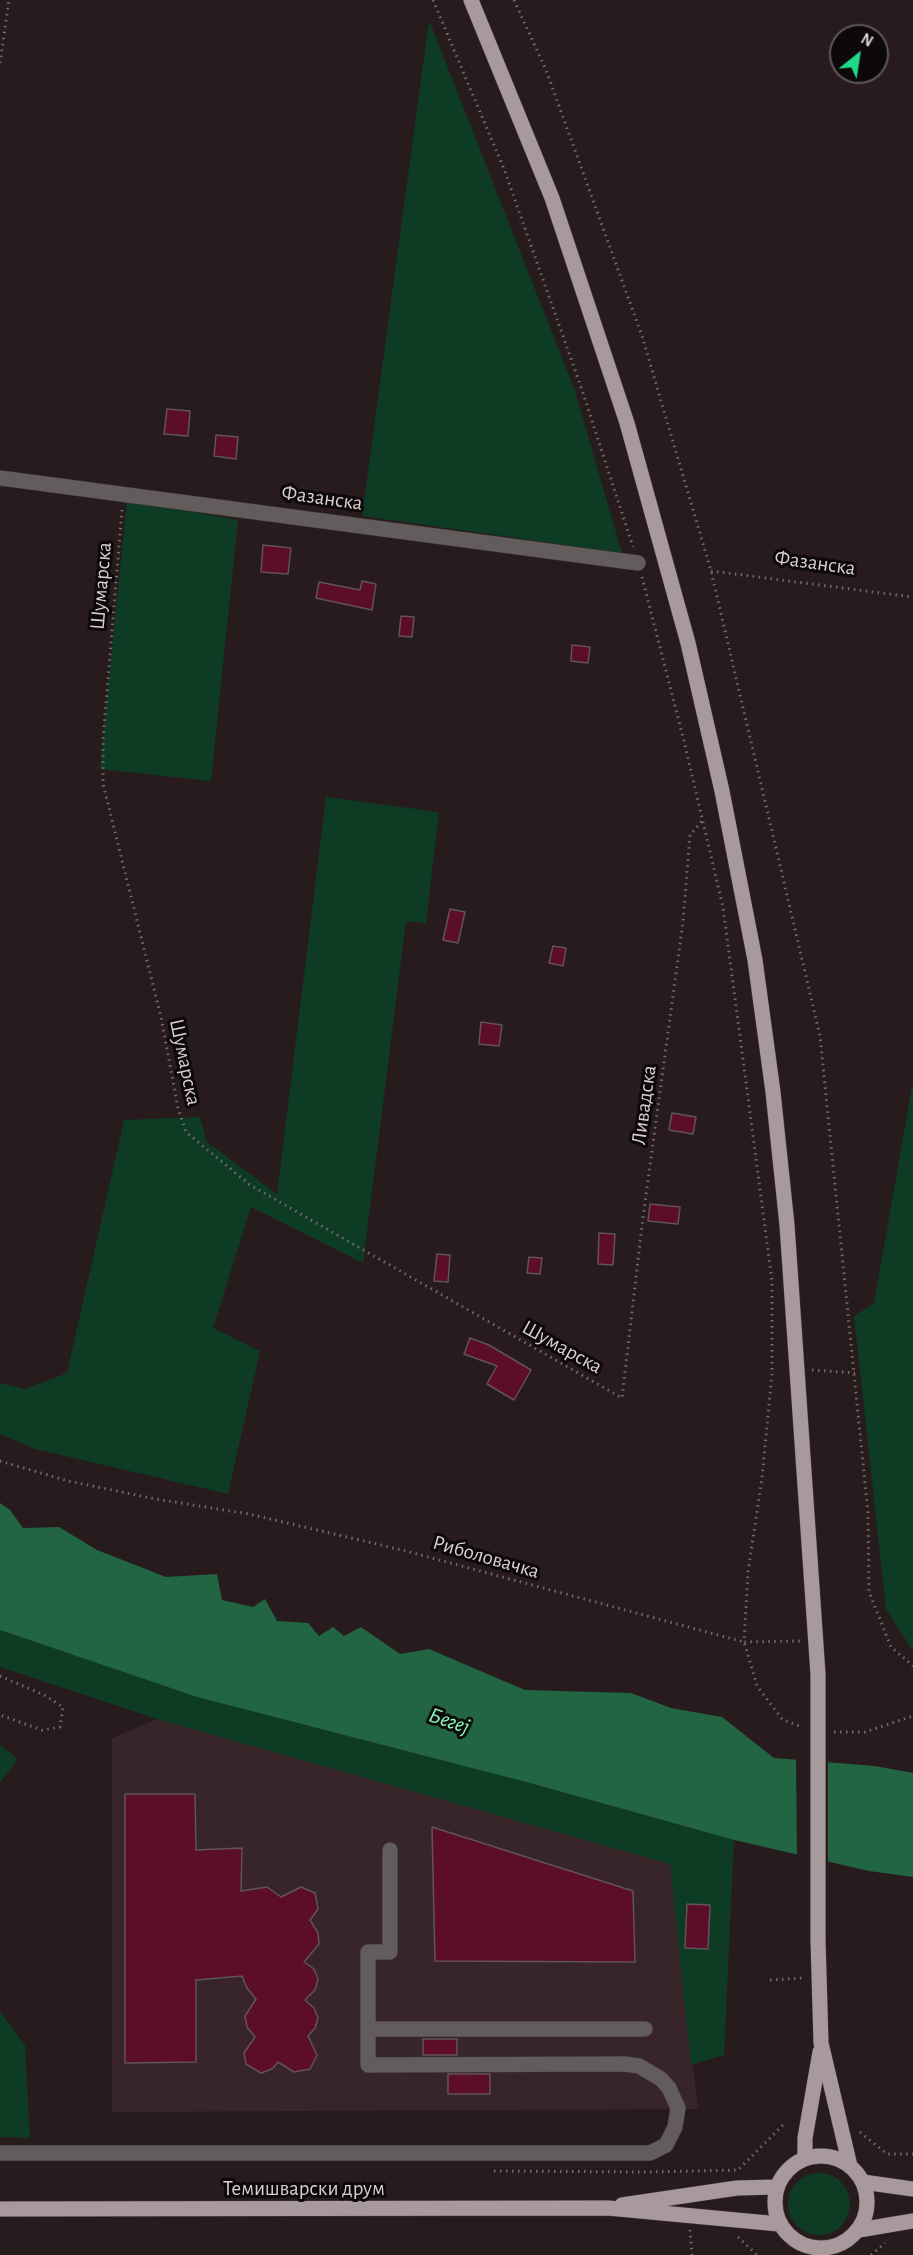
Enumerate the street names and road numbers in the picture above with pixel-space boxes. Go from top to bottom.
street label: Фазанска [280,480,364,516]
street label: Шумарска [85,541,117,631]
street label: Фазанска [773,545,857,581]
street label: Шумарска [164,1016,206,1108]
street label: Ливадска [626,1064,662,1146]
street label: Шумарска [517,1315,607,1379]
street label: Риболовачка [430,1530,542,1584]
street label: Темишварски друм [223,2176,385,2202]

